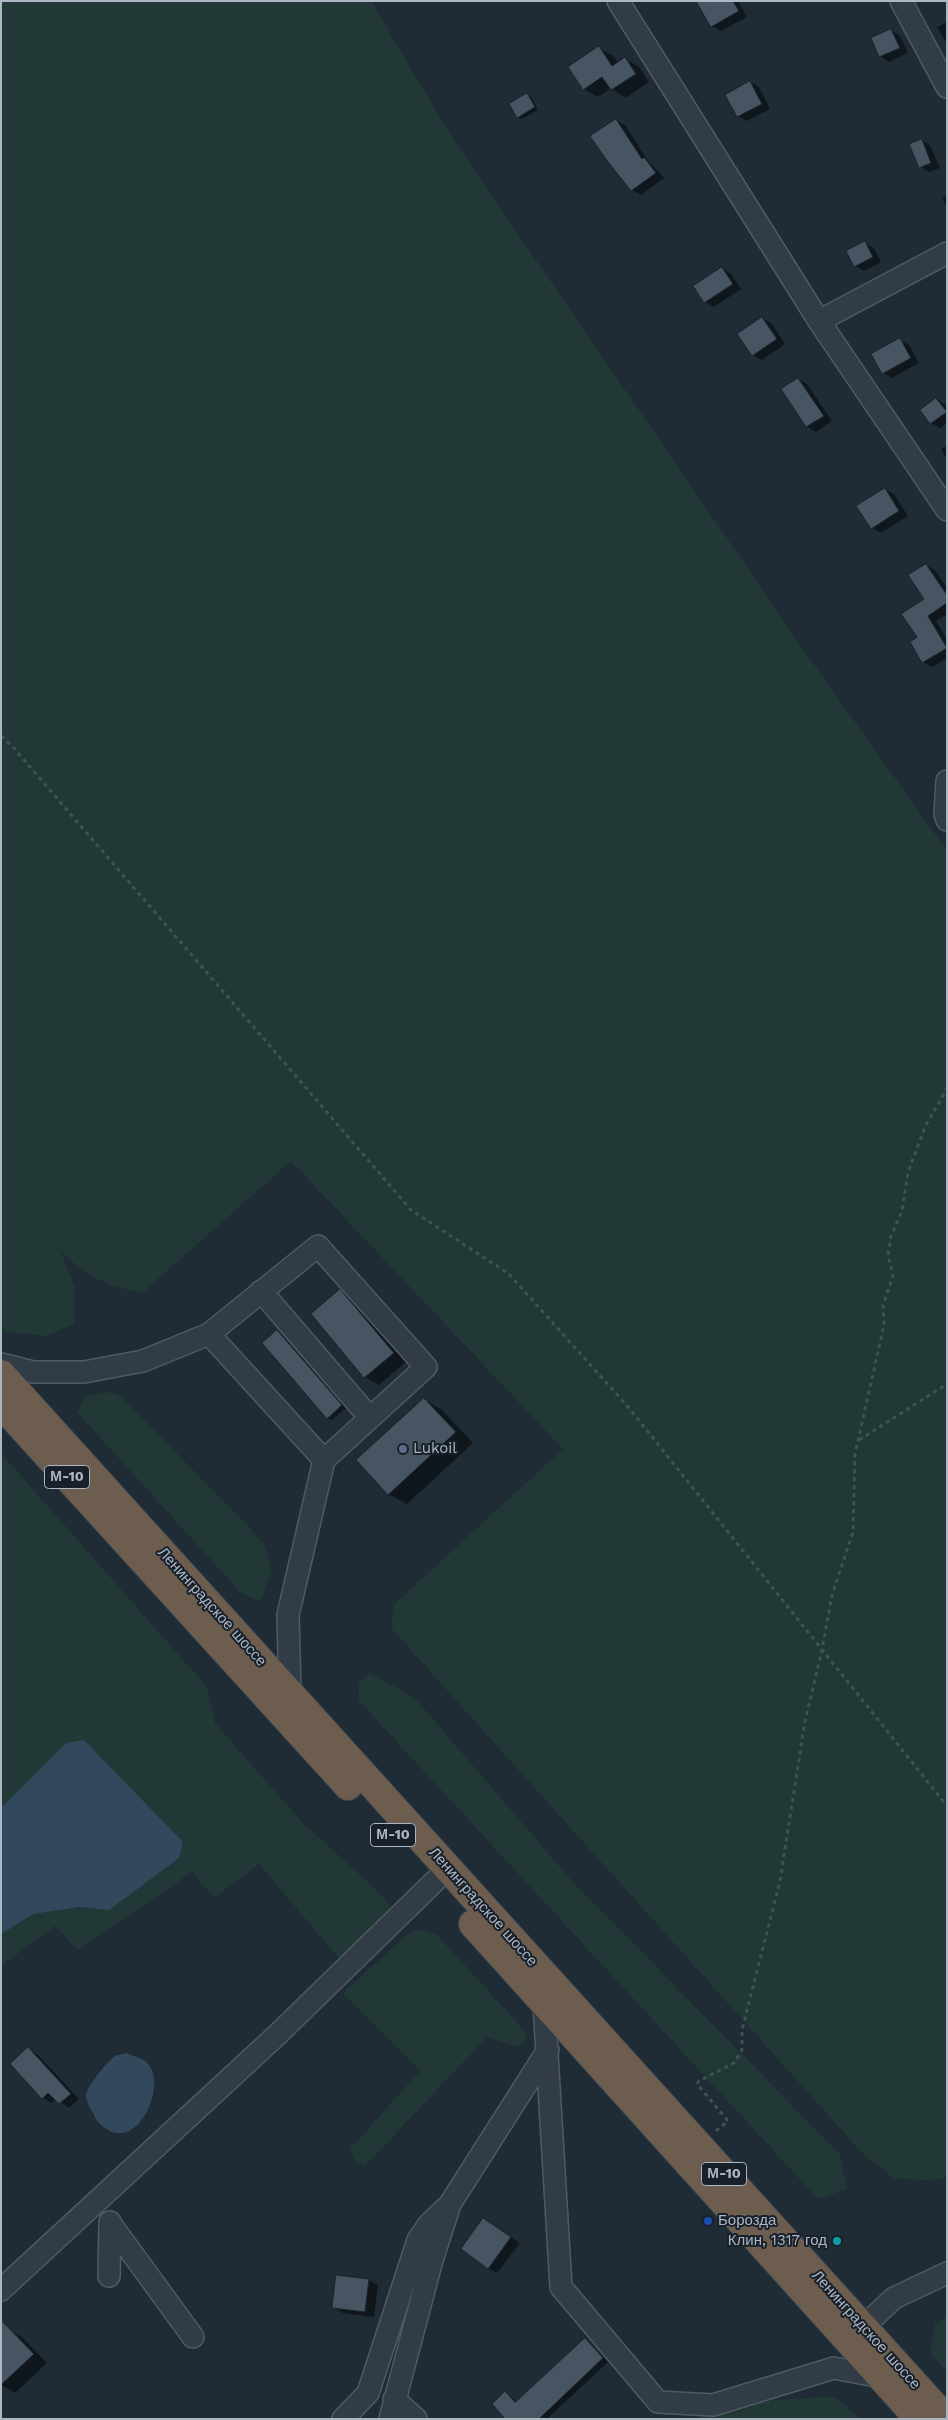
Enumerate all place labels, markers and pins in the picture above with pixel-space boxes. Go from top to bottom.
place label: Lukoil [413,1440,457,1458]
marker: Lukoil [397,1443,409,1455]
place label: Борозда [718,2212,776,2230]
marker: Борозда [702,2215,714,2227]
place label: Клин, 1317 год [728,2232,827,2250]
marker: Клин, 1317 год [831,2235,843,2247]

